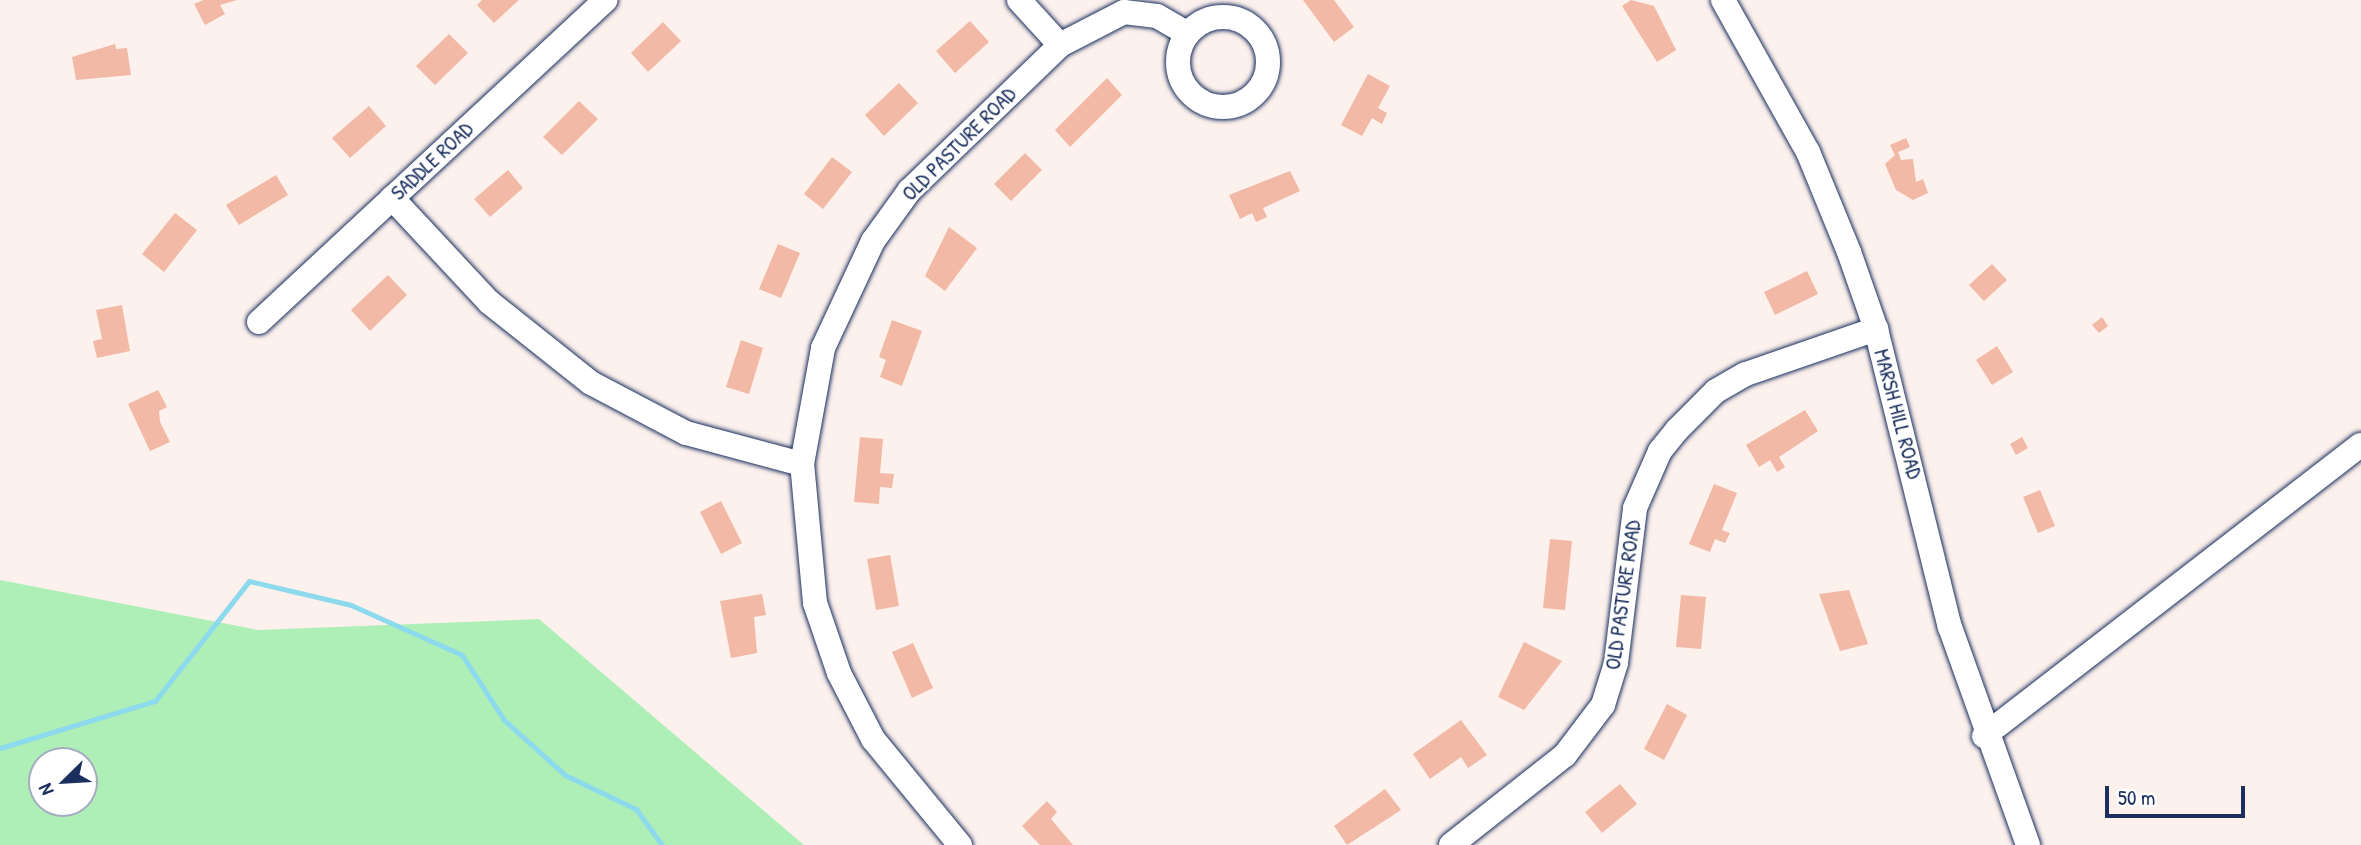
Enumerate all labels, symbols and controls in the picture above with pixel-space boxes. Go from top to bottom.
street label: OLD PASTURE ROAD [897,82,1021,206]
street label: SADDLE ROAD [386,117,478,205]
street label: MARSH HILL ROAD [1869,346,1927,482]
street label: OLD PASTURE ROAD [1600,519,1646,671]
north arrow [28,747,98,817]
scale bar [2109,772,2249,816]
text: N [32,780,60,800]
text: 50 m [2118,783,2155,812]

